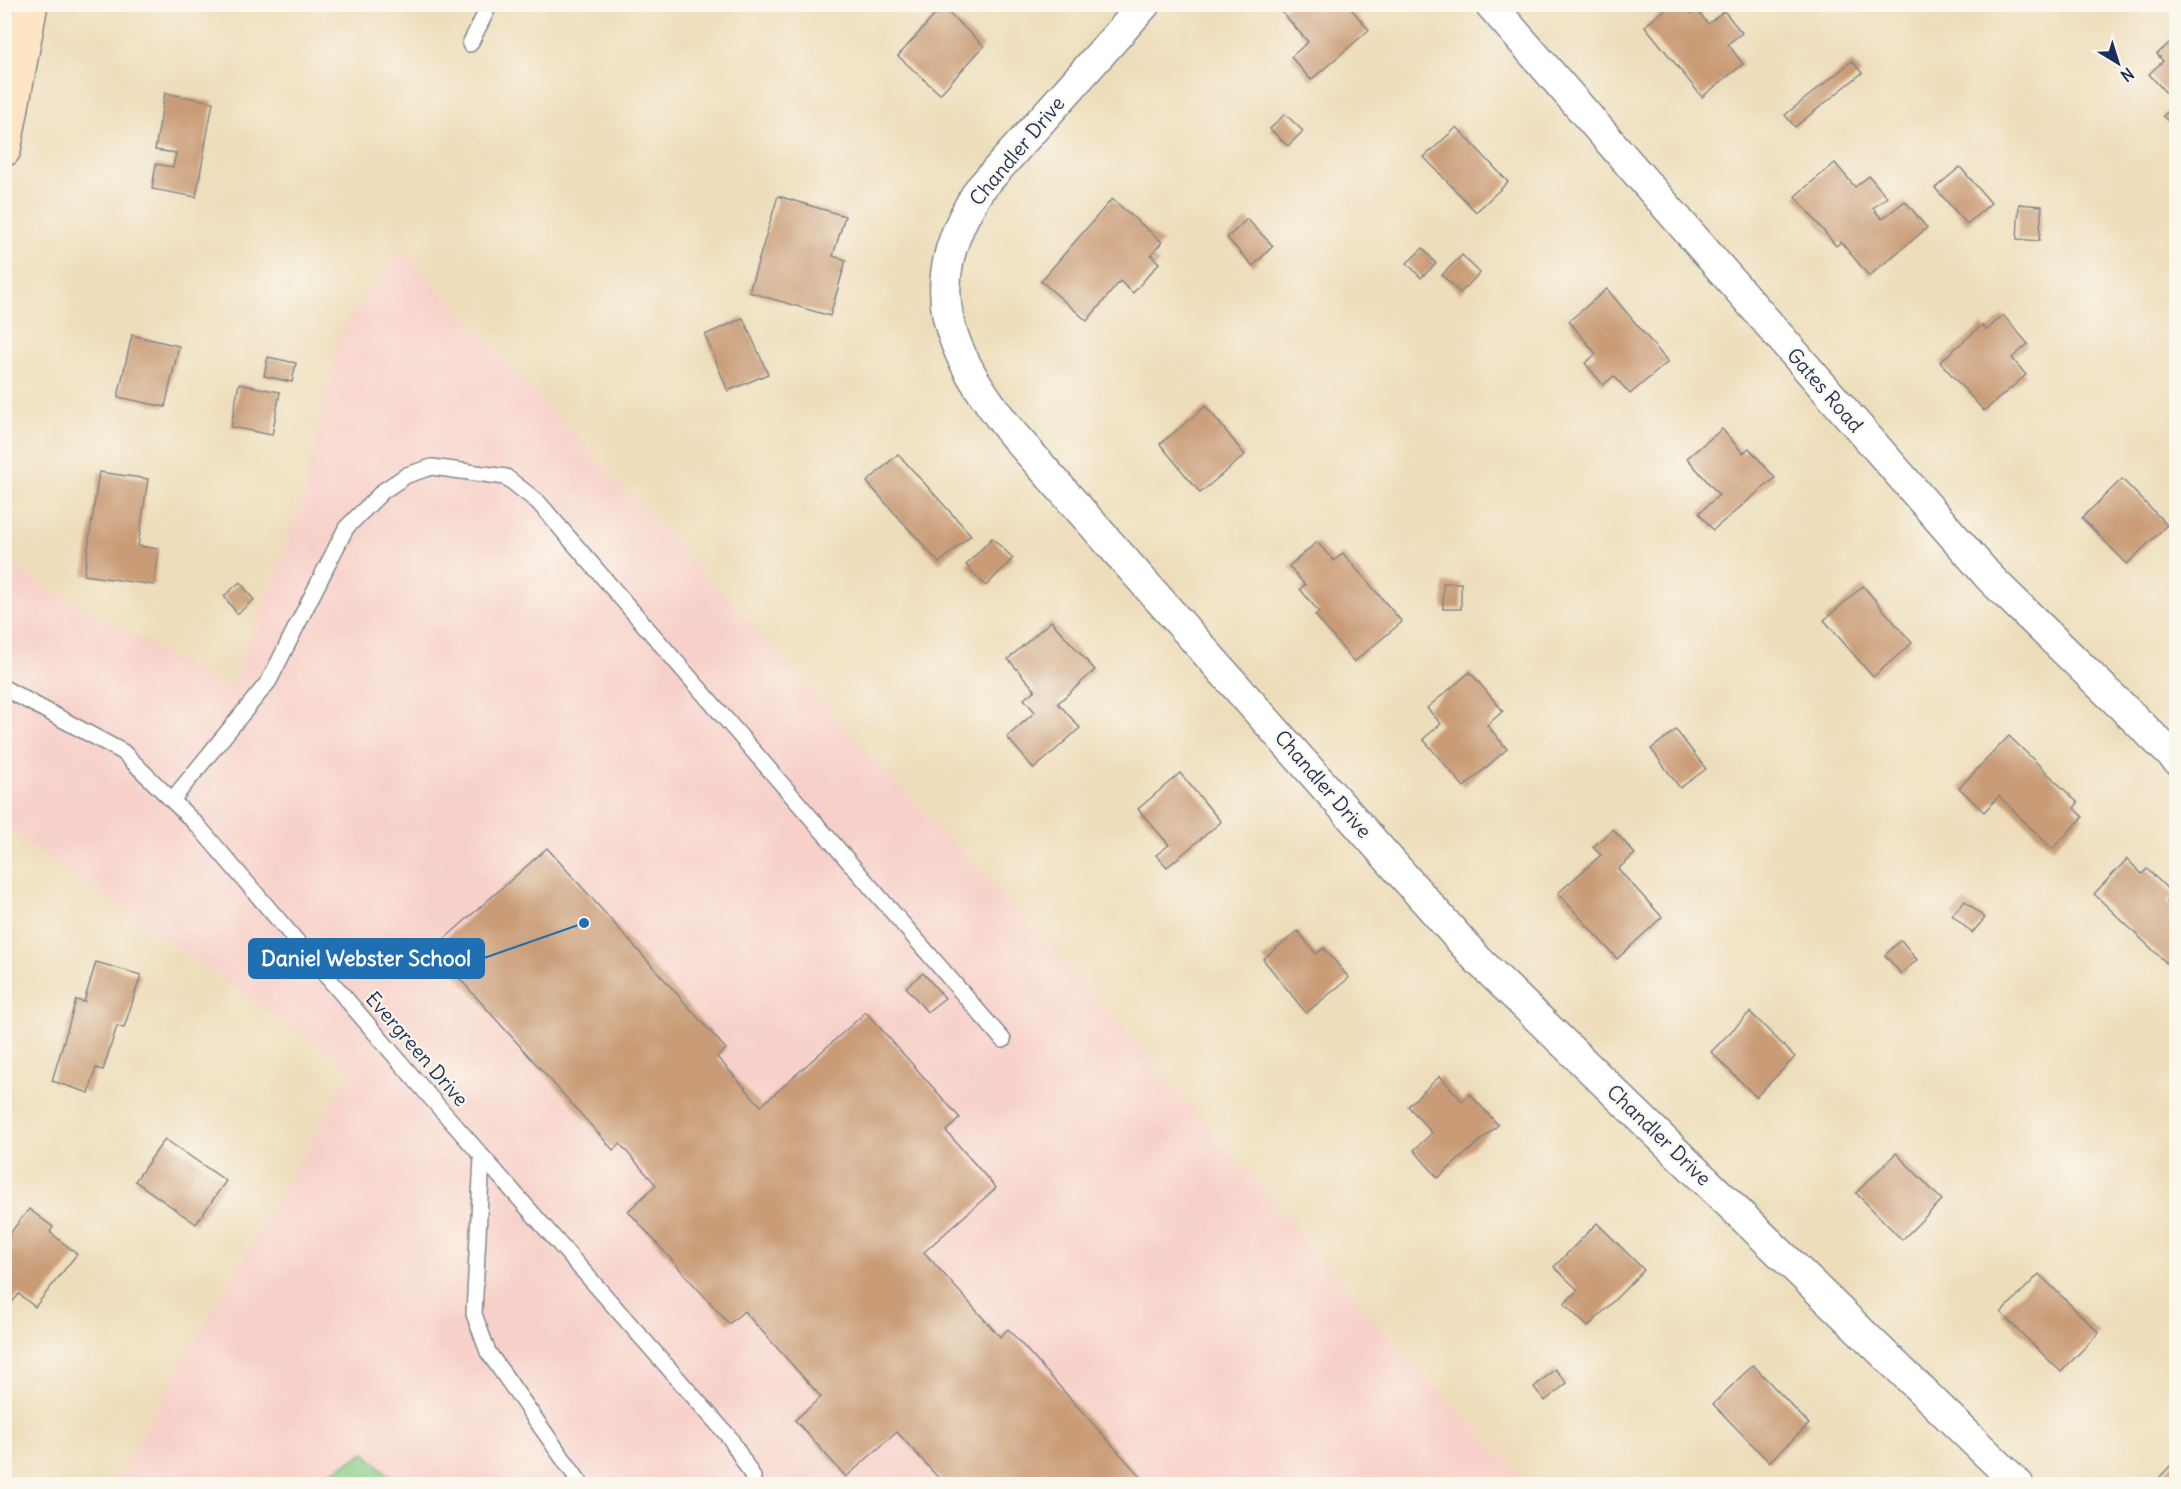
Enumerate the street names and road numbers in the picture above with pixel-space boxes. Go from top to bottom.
street label: Chandler Drive [964,91,1070,210]
street label: Gates Road [1782,342,1869,437]
street label: Chandler Drive [1270,725,1377,843]
street label: Evergreen Drive [361,986,474,1111]
street label: Chandler Drive [1602,1079,1717,1191]

